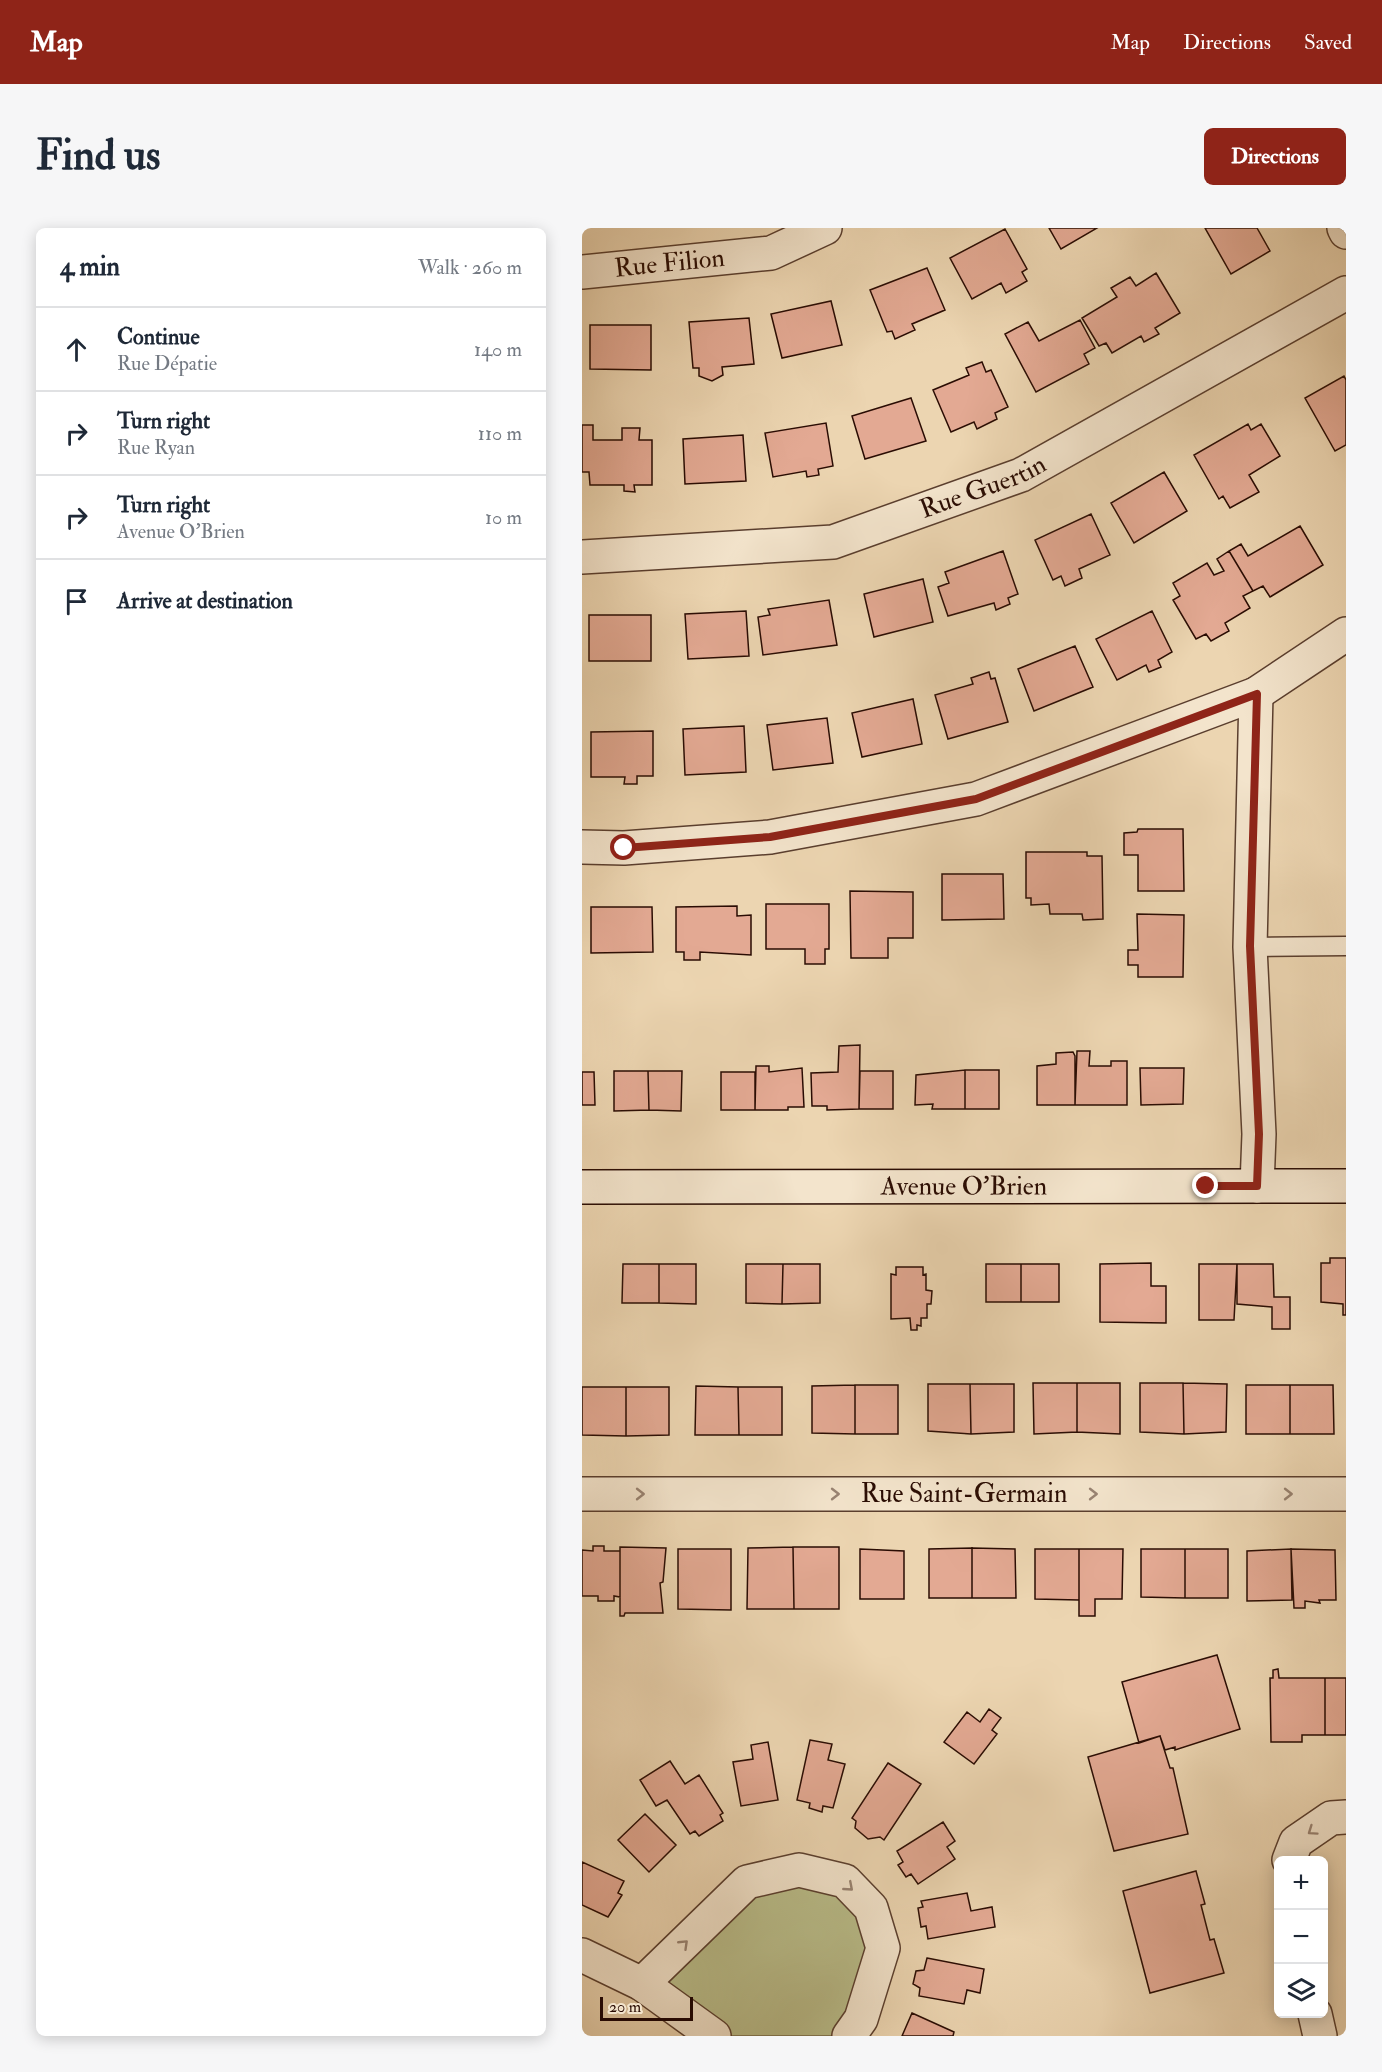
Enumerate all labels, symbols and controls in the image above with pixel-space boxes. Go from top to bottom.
text: Map [30,25,83,60]
text: Map [1110,29,1150,56]
text: Directions [1183,29,1271,56]
text: Saved [1304,29,1352,56]
button: Directions [1204,128,1346,185]
text: Find us [36,130,160,182]
street label: Rue Filion [613,242,726,285]
text: 4 min [60,251,120,283]
text: Walk · 260 m [418,255,522,280]
text: Continue [117,323,200,351]
icon: ahead [60,333,93,366]
text: 140 m [474,337,522,362]
text: Rue Dépatie [117,351,217,376]
text: Turn right [117,407,210,435]
icon: right [60,417,93,450]
text: 110 m [478,421,522,446]
text: Rue Ryan [117,435,195,460]
street label: Rue Guertin [915,448,1052,526]
text: Turn right [117,491,210,519]
icon: right [60,501,93,534]
text: 10 m [485,505,522,530]
text: Avenue O'Brien [117,519,245,544]
icon: arrive [60,585,93,618]
text: Arrive at destination [117,587,293,615]
route start [610,834,636,860]
street label: Avenue O'Brien [880,1170,1047,1203]
route end [1192,1172,1218,1198]
street label: Rue Saint-Germain [861,1478,1067,1510]
one-way arrow [636,1488,645,1500]
one-way arrow [831,1488,840,1500]
one-way arrow [1089,1488,1098,1500]
one-way arrow [1284,1488,1293,1500]
one-way arrow [1307,1824,1318,1835]
map controls [1274,1856,1328,2018]
button: + [1274,1856,1328,1910]
one-way arrow [842,1879,853,1890]
button: − [1274,1910,1328,1964]
one-way arrow [677,1940,688,1951]
button: layers [1274,1964,1328,2018]
scale bar [600,1994,693,2022]
text: 20 m [609,1997,641,2017]

